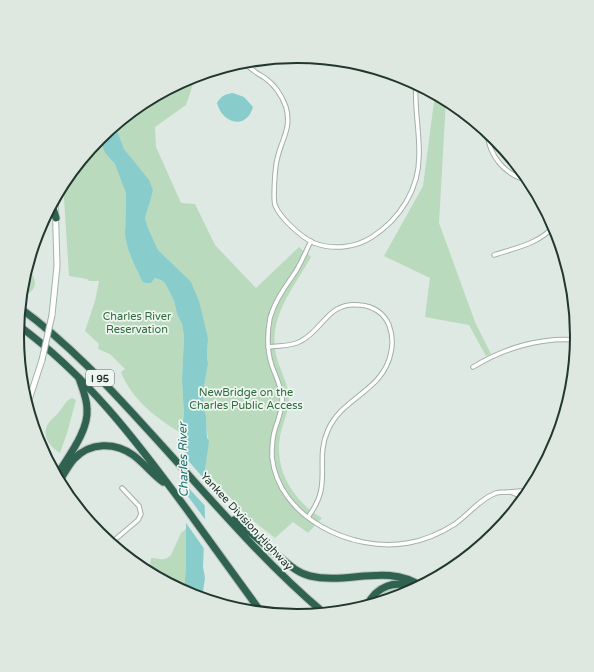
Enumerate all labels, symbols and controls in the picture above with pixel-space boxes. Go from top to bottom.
park label: Charles River Reservation [103,310,172,336]
road number: I 95 [86,370,114,386]
park label: NewBridge on the Charles Public Access [189,386,303,412]
water label: Charles River [175,421,191,498]
street label: Yankee Division Highway [198,470,295,573]

